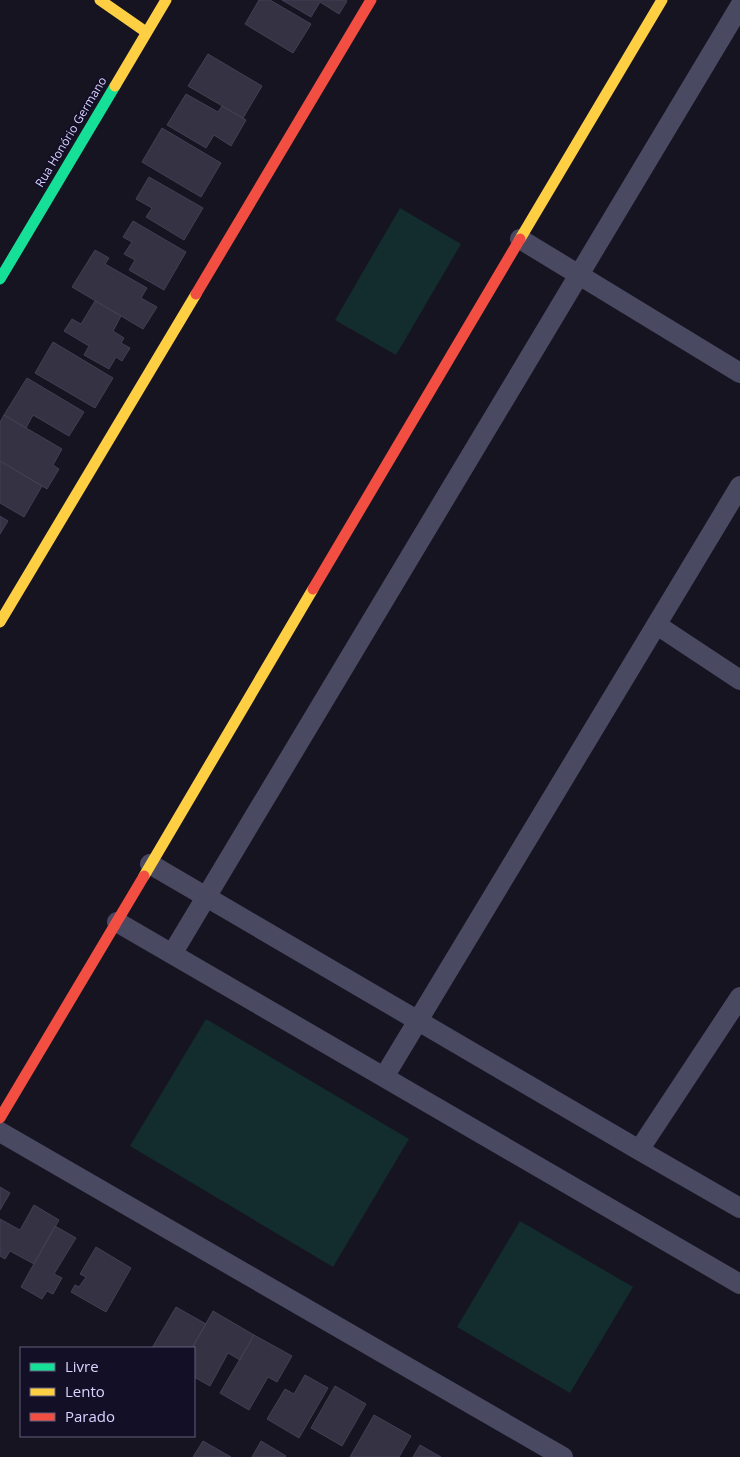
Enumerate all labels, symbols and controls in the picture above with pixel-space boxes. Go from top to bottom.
street label: Rua Honório Germano [31,73,110,190]
legend [20,1347,195,1437]
text: Livre [65,1356,99,1376]
text: Lento [65,1381,105,1401]
text: Parado [65,1406,115,1426]

